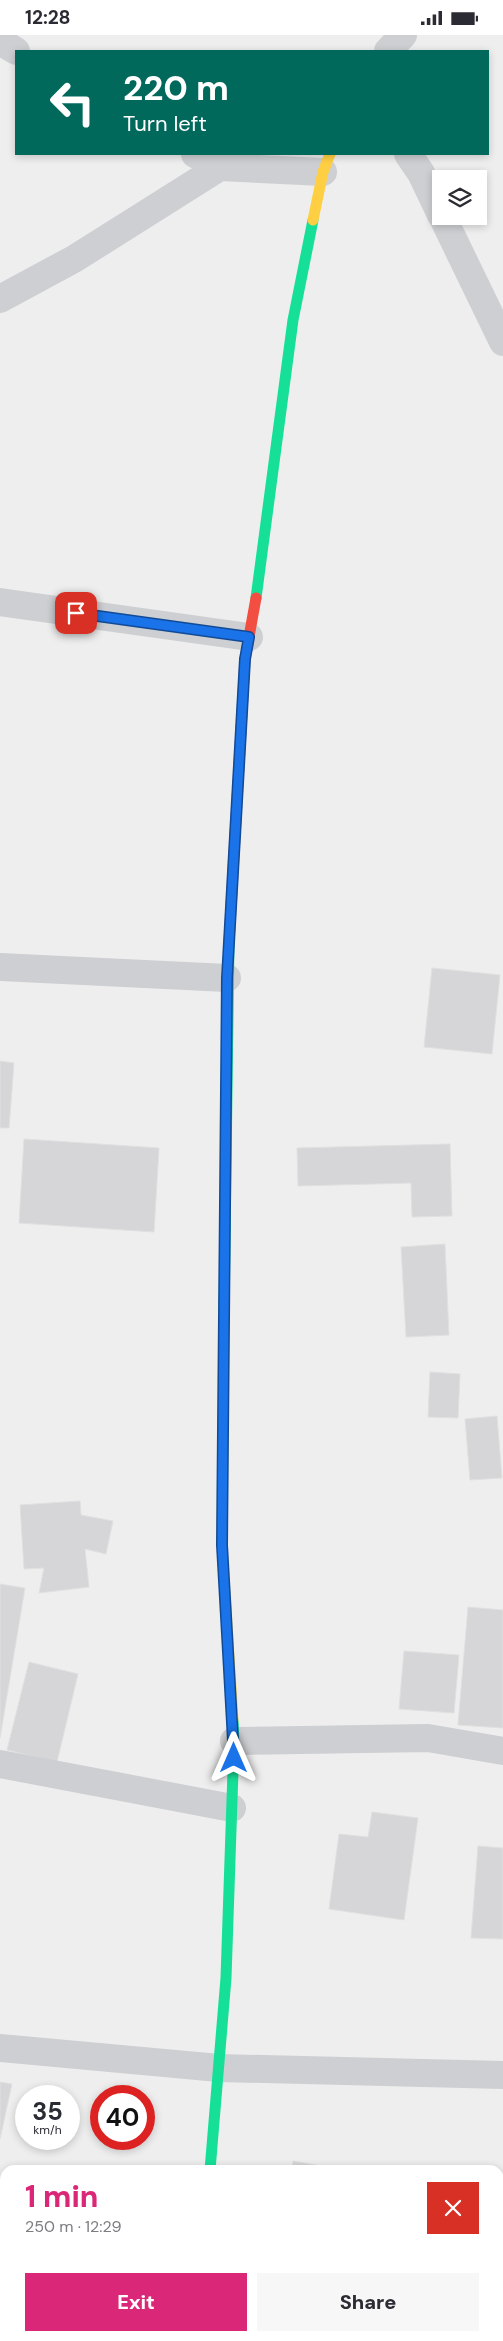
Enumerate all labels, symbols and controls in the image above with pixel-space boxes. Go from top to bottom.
text: 12:28 [25,5,71,30]
text: 220 m [123,65,229,111]
icon: left [40,70,105,135]
text: Turn left [123,109,207,138]
map controls [432,170,487,225]
button: layers [432,170,487,225]
pin [55,592,97,634]
icon: arrive [62,599,90,627]
position arrow [207,1731,259,1783]
speed limit sign: 40 [90,2085,155,2150]
text: 35 [32,2095,63,2128]
text: km/h [33,2122,62,2138]
text: 1 min [25,2177,98,2216]
button: close [427,2182,479,2234]
text: 250 m · 12:29 [25,2216,122,2237]
button: Exit [25,2273,247,2331]
button: Share [257,2273,479,2331]

